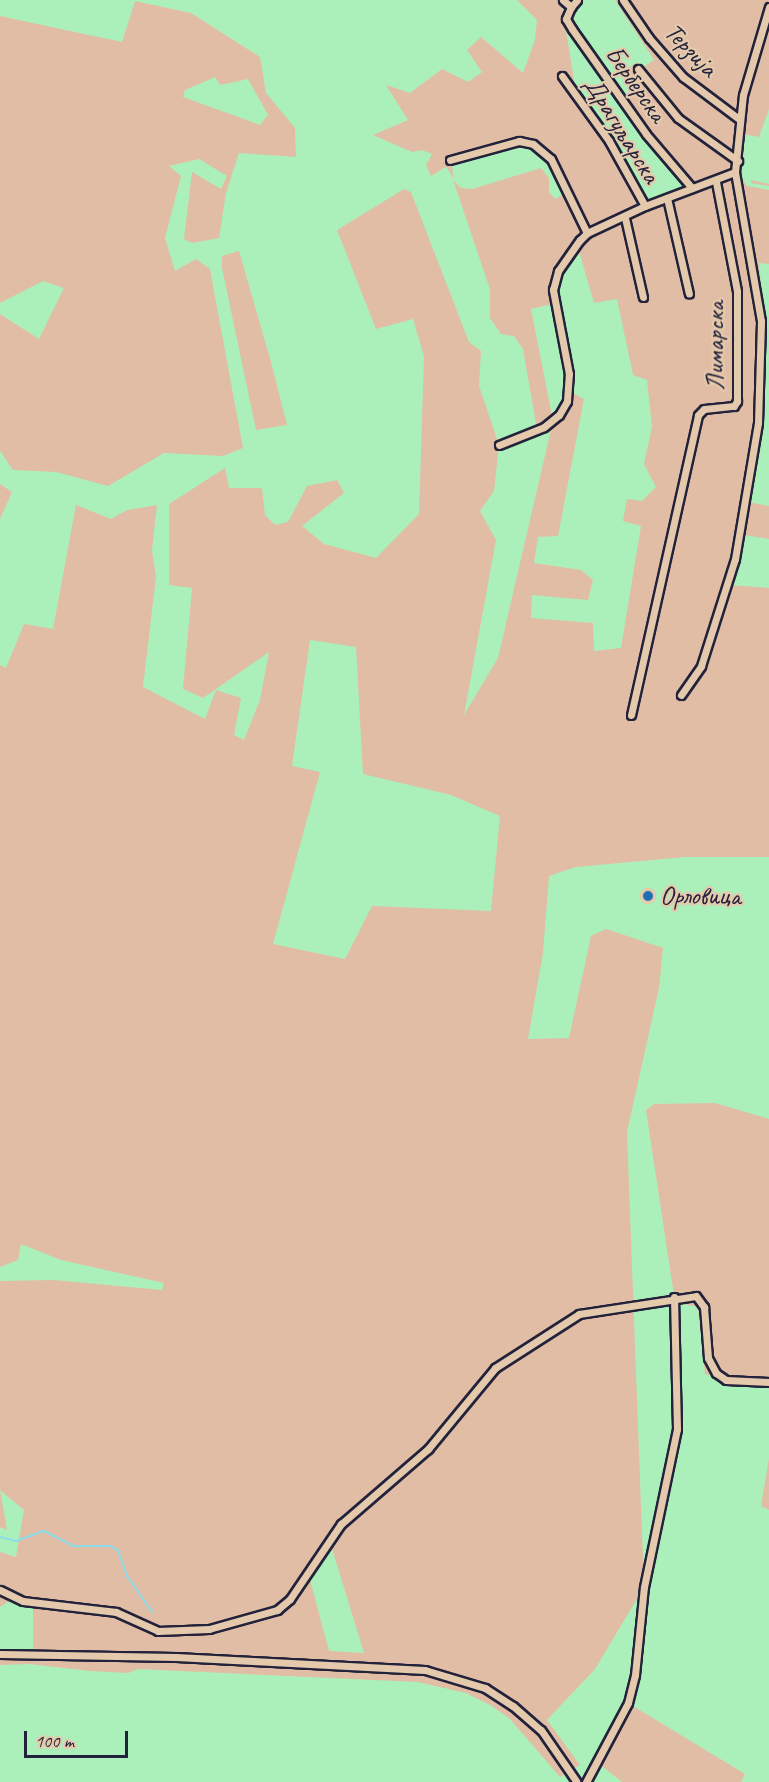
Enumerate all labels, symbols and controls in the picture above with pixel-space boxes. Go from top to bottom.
street label: Терзија [658,16,724,84]
street label: Берберска [599,40,673,128]
street label: Драгуљарска [577,71,667,189]
street label: Лимарска [699,301,731,391]
place label: Орловица [660,880,740,912]
marker: Орловица [641,889,655,903]
scale bar [27,1719,130,1757]
text: 100 m [35,1730,74,1752]

